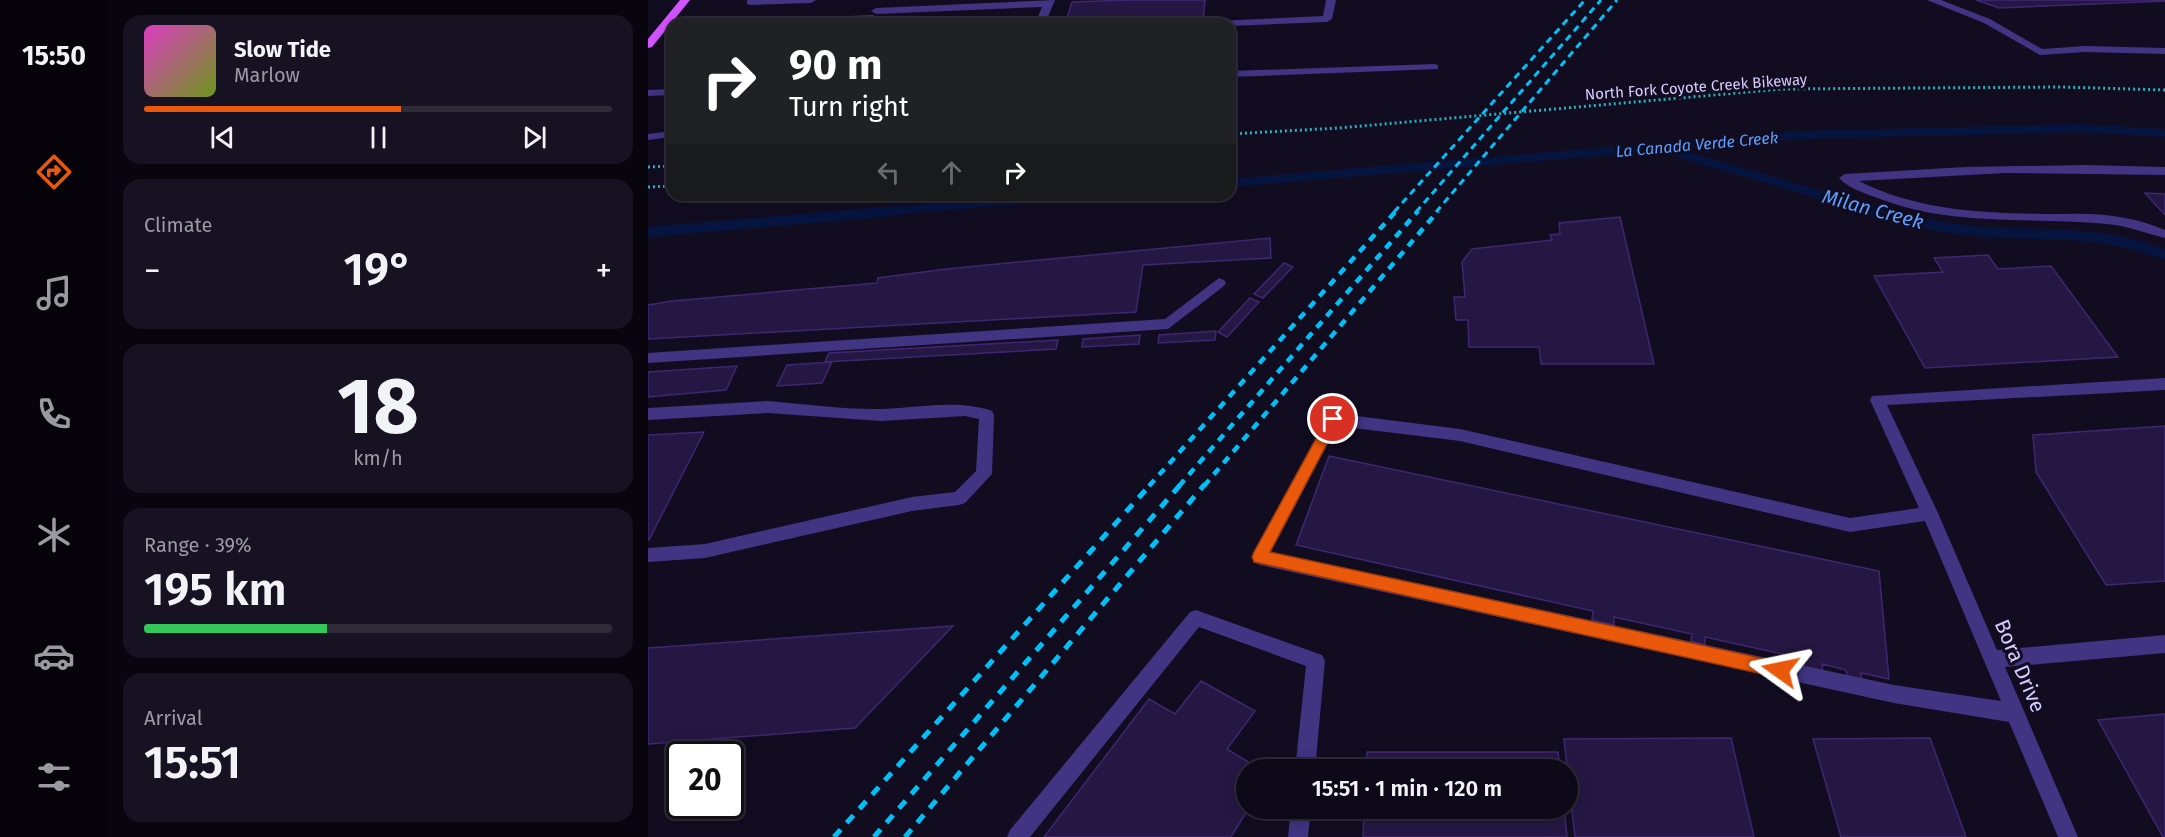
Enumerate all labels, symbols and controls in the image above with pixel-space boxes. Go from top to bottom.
text: Slow Tide [234,36,331,63]
text: 15:50 [22,40,86,72]
text: 90 m [789,40,883,90]
icon: right [690,42,768,120]
text: Marlow [234,63,300,87]
street label: North Fork Coyote Creek Bikeway [1584,70,1808,104]
text: Turn right [789,91,909,123]
icon: previous [206,121,239,154]
icon: pause [362,121,395,154]
icon: next [518,121,551,154]
water label: La Canada Verde Creek [1615,128,1779,161]
icon: directions [33,151,75,193]
icon: left [872,156,905,189]
icon: ahead [935,156,968,189]
icon: right [998,156,1031,189]
water label: Milan Creek [1820,184,1926,234]
text: Climate [144,213,212,237]
text: 19° [344,243,412,297]
text: − [144,251,161,291]
text: + [596,251,612,291]
icon: music [33,272,75,314]
text: 18 [337,360,419,454]
icon: phone [33,393,75,435]
pin [1307,393,1358,444]
icon: arrive [1316,402,1349,435]
text: km/h [353,446,403,470]
icon: climate [33,514,75,556]
text: Range · 39% [144,533,252,557]
text: 195 km [144,563,287,617]
street label: Bora Drive [1989,616,2051,716]
icon: car [33,635,75,677]
position arrow [1748,638,1812,702]
text: Arrival [144,706,203,730]
text: 15:51 [144,736,241,790]
speed limit sign: 20 [666,741,744,819]
icon: filters [33,756,75,798]
text: 15:51 · 1 min · 120 m [1312,775,1502,802]

